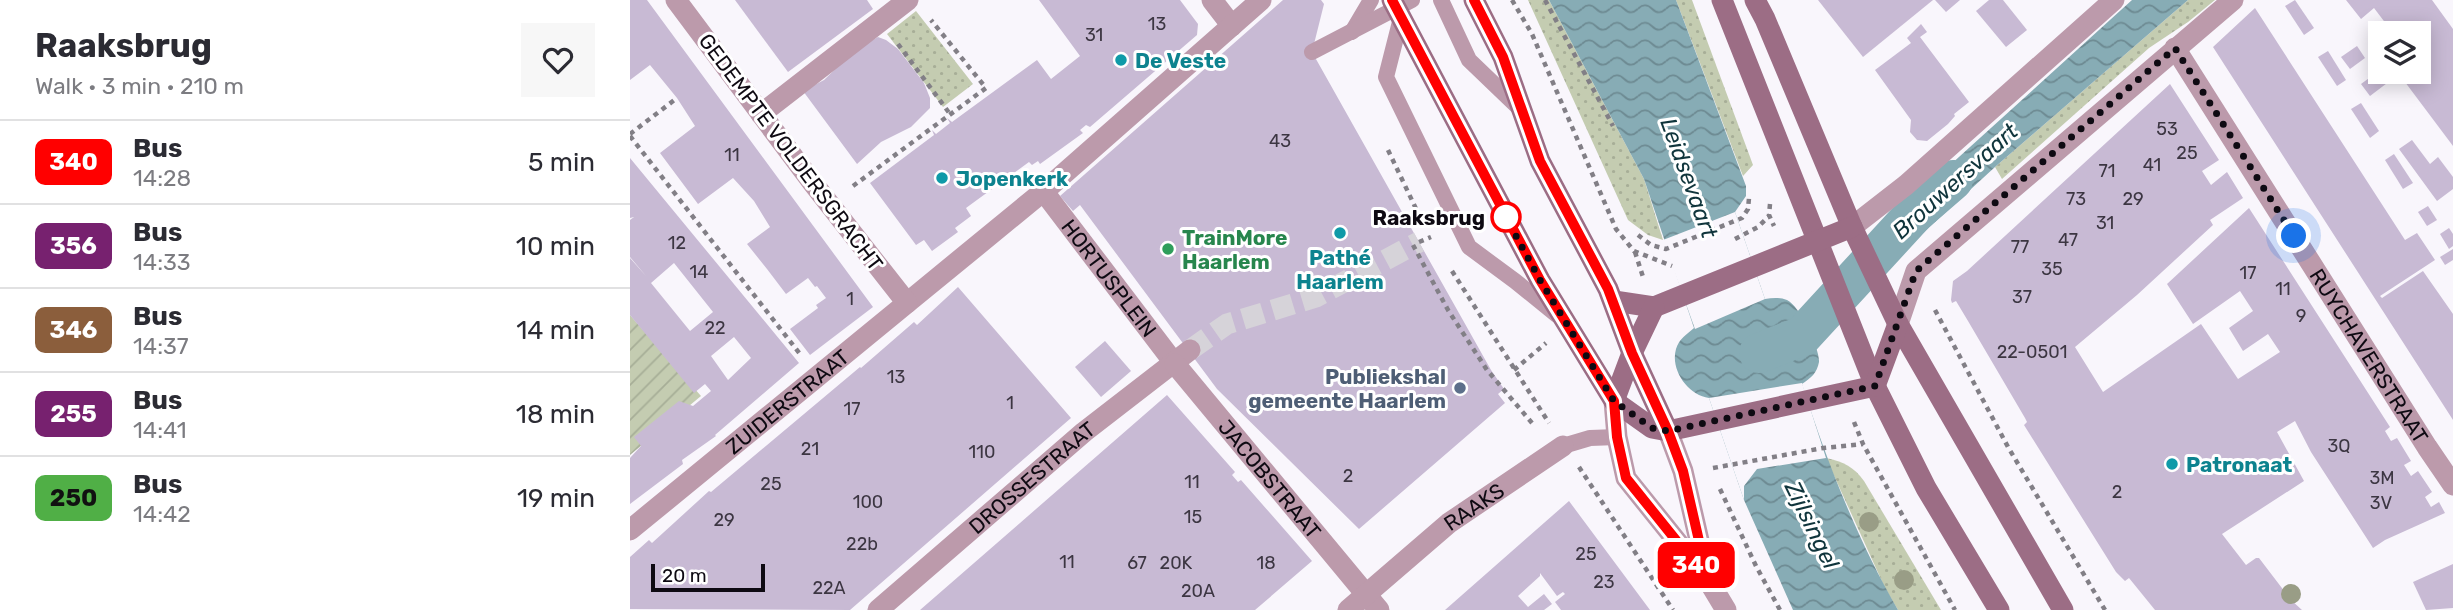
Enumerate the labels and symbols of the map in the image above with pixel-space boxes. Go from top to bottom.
house number: 13 [1148,13,1166,35]
house number: 31 [1085,24,1103,46]
street label: GEDEMPTE VOLDERSGRACHT [694,29,888,275]
place label: De Veste [1135,48,1226,73]
marker: De Veste [1113,52,1129,68]
water label: Leidsevaart [1654,114,1724,243]
water label: Brouwersvaart [1886,116,2024,245]
house number: 53 [2156,118,2178,140]
house number: 43 [1269,130,1291,152]
house number: 25 [2176,142,2198,164]
house number: 11 [724,144,740,166]
house number: 41 [2143,154,2161,176]
house number: 71 [2099,160,2115,182]
place label: Jopenkerk [956,166,1069,191]
marker: Jopenkerk [934,170,950,186]
house number: 73 [2066,188,2086,210]
house number: 29 [2122,188,2144,210]
marker: Raaksbrug [1491,202,1521,232]
place label: Raaksbrug [1372,205,1485,230]
house number: 31 [2096,212,2114,234]
street label: HORTUSPLEIN [1057,214,1162,342]
your location [2276,218,2311,253]
place label: TrainMore Haarlem [1182,225,1288,274]
marker: Pathé Haarlem [1332,225,1348,241]
house number: 47 [2058,229,2078,251]
house number: 12 [668,232,686,254]
house number: 77 [2011,236,2029,258]
marker: TrainMore Haarlem [1160,241,1176,257]
place label: Pathé Haarlem [1296,245,1384,294]
house number: 35 [2041,258,2063,280]
house number: 14 [690,261,708,283]
house number: 17 [2240,262,2256,284]
street label: RUYCHAVERSTRAAT [2305,264,2434,448]
house number: 11 [2275,278,2291,300]
house number: 37 [2012,286,2032,308]
house number: 1 [846,288,854,310]
house number: 9 [2296,305,2306,327]
house number: 22 [704,317,726,339]
house number: 22-0501 [1997,341,2067,363]
street label: ZUIDERSTRAAT [720,344,854,459]
place label: Publiekshal gemeente Haarlem [1248,364,1446,413]
house number: 13 [887,366,905,388]
marker: Publiekshal gemeente Haarlem [1452,380,1468,396]
house number: 1 [1006,392,1014,414]
house number: 17 [844,398,860,420]
street label: JACOBSTRAAT [1214,414,1327,543]
street label: DROSSESTRAAT [963,416,1100,539]
house number: 3Q [2327,435,2351,457]
house number: 21 [801,438,819,460]
house number: 110 [969,441,995,463]
place label: Patronaat [2186,452,2293,477]
marker: Patronaat [2164,456,2180,472]
house number: 2 [1343,465,1353,487]
house number: 3M [2369,467,2395,489]
house number: 11 [1184,471,1200,493]
house number: 25 [760,473,782,495]
water label: Zijlsingel [1778,476,1845,574]
street label: RAAKS [1439,477,1508,536]
house number: 2 [2112,481,2122,503]
house number: 100 [853,491,883,513]
house number: 3V [2370,492,2392,514]
house number: 15 [1184,506,1202,528]
house number: 29 [713,509,735,531]
house number: 22b [846,533,878,555]
line badge: 340 [1656,542,1736,588]
house number: 25 [1575,543,1597,565]
house number: 11 [1059,551,1075,573]
house number: 67 [1127,552,1147,574]
house number: 20K [1160,552,1193,574]
house number: 18 [1256,552,1276,574]
scale bar [651,561,765,593]
house number: 23 [1593,571,1615,593]
house number: 22A [812,577,846,599]
house number: 20A [1181,580,1215,602]

